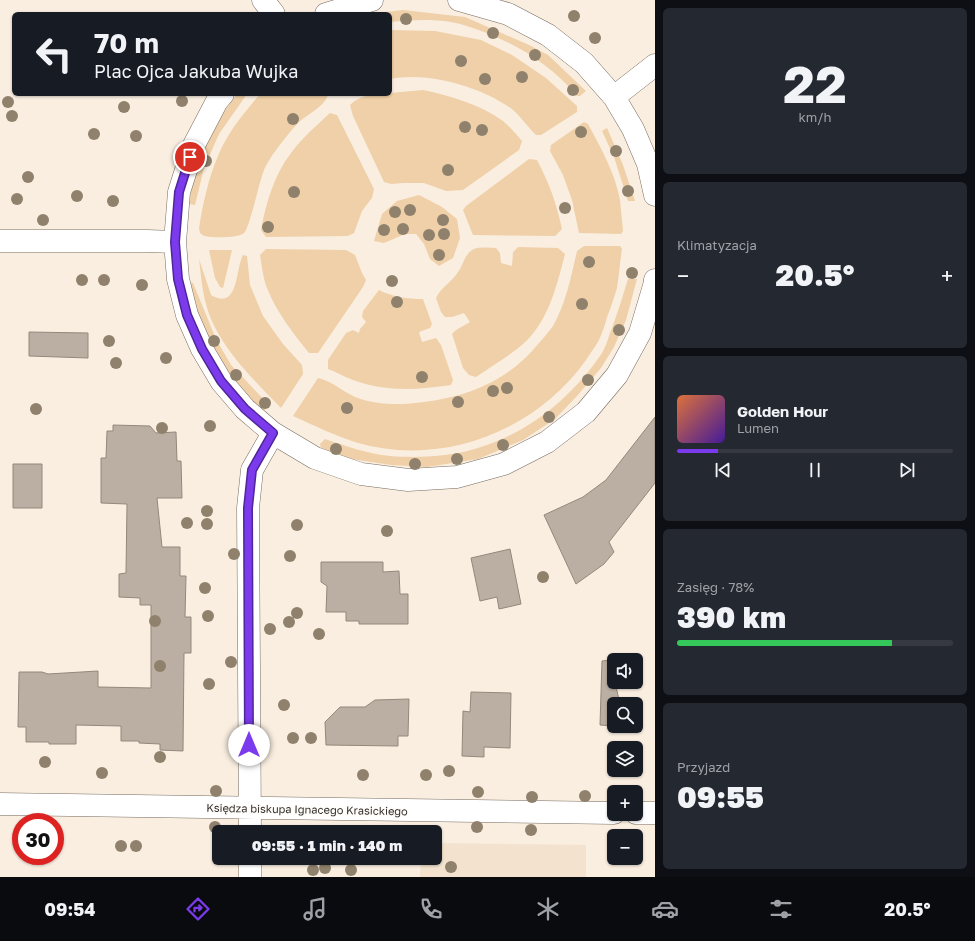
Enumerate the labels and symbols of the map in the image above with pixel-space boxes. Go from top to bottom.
pin [173,140,207,174]
position arrow [228,724,270,766]
street label: Księdza biskupa Ignacego Krasickiego [206,801,408,817]
speed limit sign: 30 [12,813,64,865]

